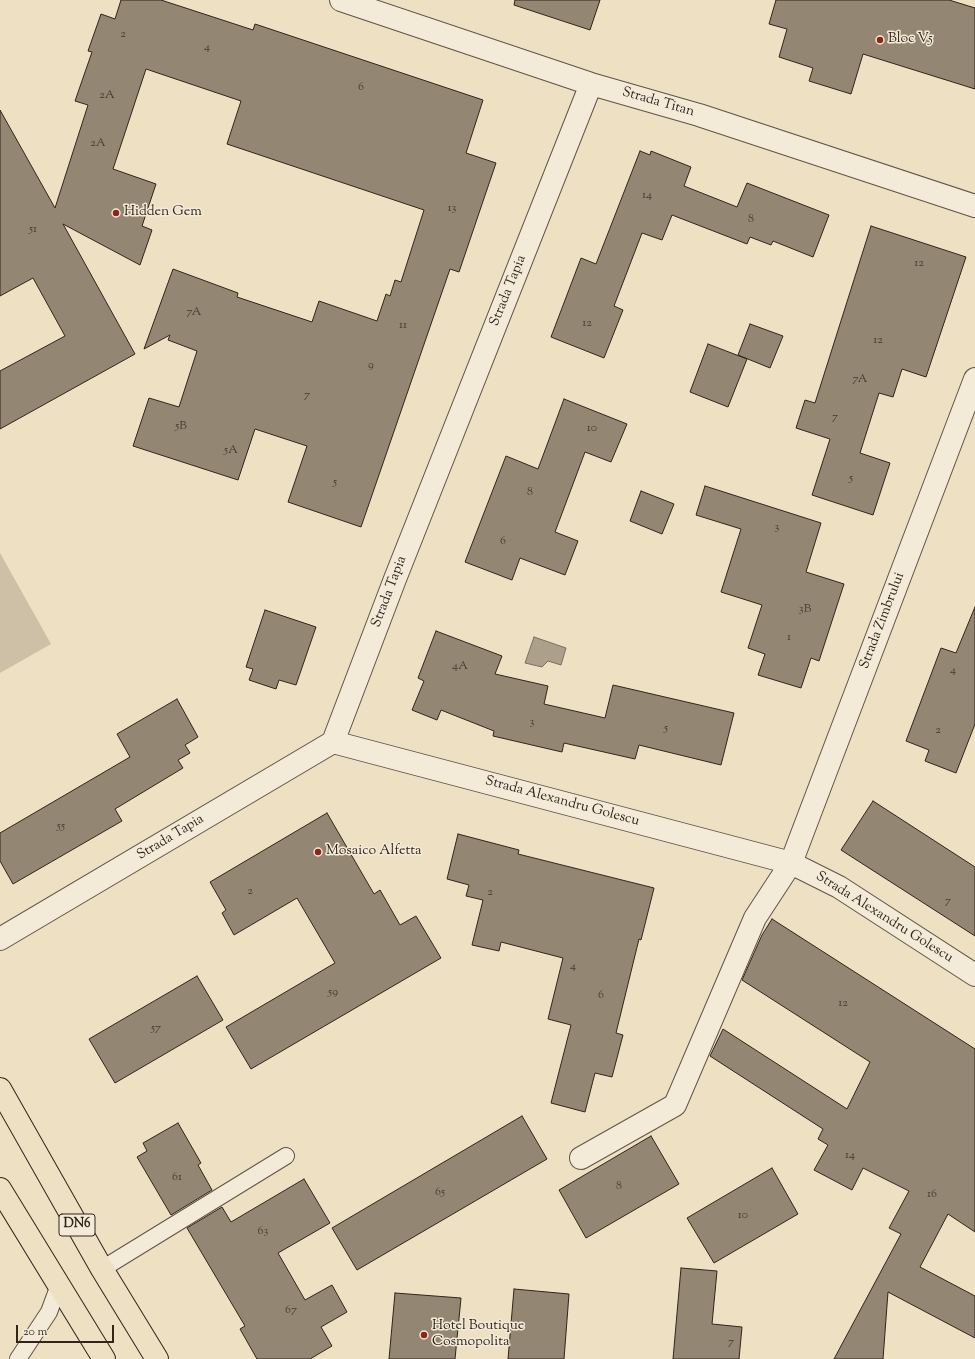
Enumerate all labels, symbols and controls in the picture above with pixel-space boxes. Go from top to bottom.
house number: 2 [120,28,126,42]
place label: Bloc V5 [888,32,933,48]
marker: Bloc V5 [875,35,885,45]
house number: 4 [204,41,210,55]
house number: 6 [358,81,364,95]
street label: Strada Titan [620,85,696,121]
house number: 2A [99,89,115,103]
house number: 2A [90,137,106,151]
house number: 14 [642,189,652,203]
house number: 13 [448,202,456,216]
place label: Hidden Gem [124,205,202,221]
marker: Hidden Gem [111,208,121,218]
house number: 8 [748,213,754,227]
house number: 51 [29,223,37,237]
street label: Strada Tapia [487,253,531,329]
house number: 12 [914,257,924,271]
house number: 7A [187,306,201,320]
house number: 12 [582,317,592,331]
house number: 11 [399,319,407,333]
house number: 12 [873,334,883,348]
house number: 9 [368,359,374,373]
house number: 7A [853,373,867,387]
house number: 7 [304,389,310,403]
house number: 7 [832,411,838,425]
house number: 5B [175,420,187,434]
house number: 10 [587,422,597,436]
house number: 5A [224,444,238,458]
house number: 5 [849,472,853,486]
house number: 5 [333,476,337,490]
house number: 8 [527,486,533,500]
house number: 3 [775,521,779,535]
house number: 6 [500,535,506,549]
street label: Strada Tapia [369,554,411,630]
street label: Strada Zimbrului [857,570,909,672]
house number: 3B [799,603,811,617]
house number: 1 [787,631,791,645]
house number: 4A [452,660,468,674]
house number: 4 [950,664,956,678]
house number: 3 [530,716,534,730]
house number: 5 [664,722,668,736]
house number: 2 [935,724,941,738]
street label: Strada Alexandru Golescu [483,773,641,831]
street label: Strada Tapia [134,811,208,865]
house number: 55 [57,820,65,834]
place label: Mosaico Alfetta [326,844,421,860]
marker: Mosaico Alfetta [313,847,323,857]
street label: Strada Alexandru Golescu [812,869,956,967]
house number: 2 [247,885,253,899]
house number: 2 [487,886,493,900]
house number: 7 [945,895,951,909]
house number: 4 [570,960,576,974]
house number: 59 [328,986,338,1000]
house number: 6 [598,989,604,1003]
house number: 12 [838,997,848,1011]
house number: 57 [151,1022,161,1036]
house number: 14 [845,1149,855,1163]
house number: 61 [172,1171,182,1185]
house number: 8 [616,1180,622,1194]
house number: 65 [435,1186,445,1200]
house number: 16 [927,1188,937,1202]
house number: 10 [738,1209,748,1223]
road number: DN6 [59,1214,95,1236]
house number: 63 [258,1225,268,1239]
house number: 67 [285,1304,297,1318]
scale bar [18,1317,116,1343]
place label: Hotel Boutique Cosmopolita [432,1319,524,1352]
text: 20 m [23,1323,47,1341]
marker: Hotel Boutique Cosmopolita [419,1330,429,1340]
house number: 7 [728,1336,734,1350]

